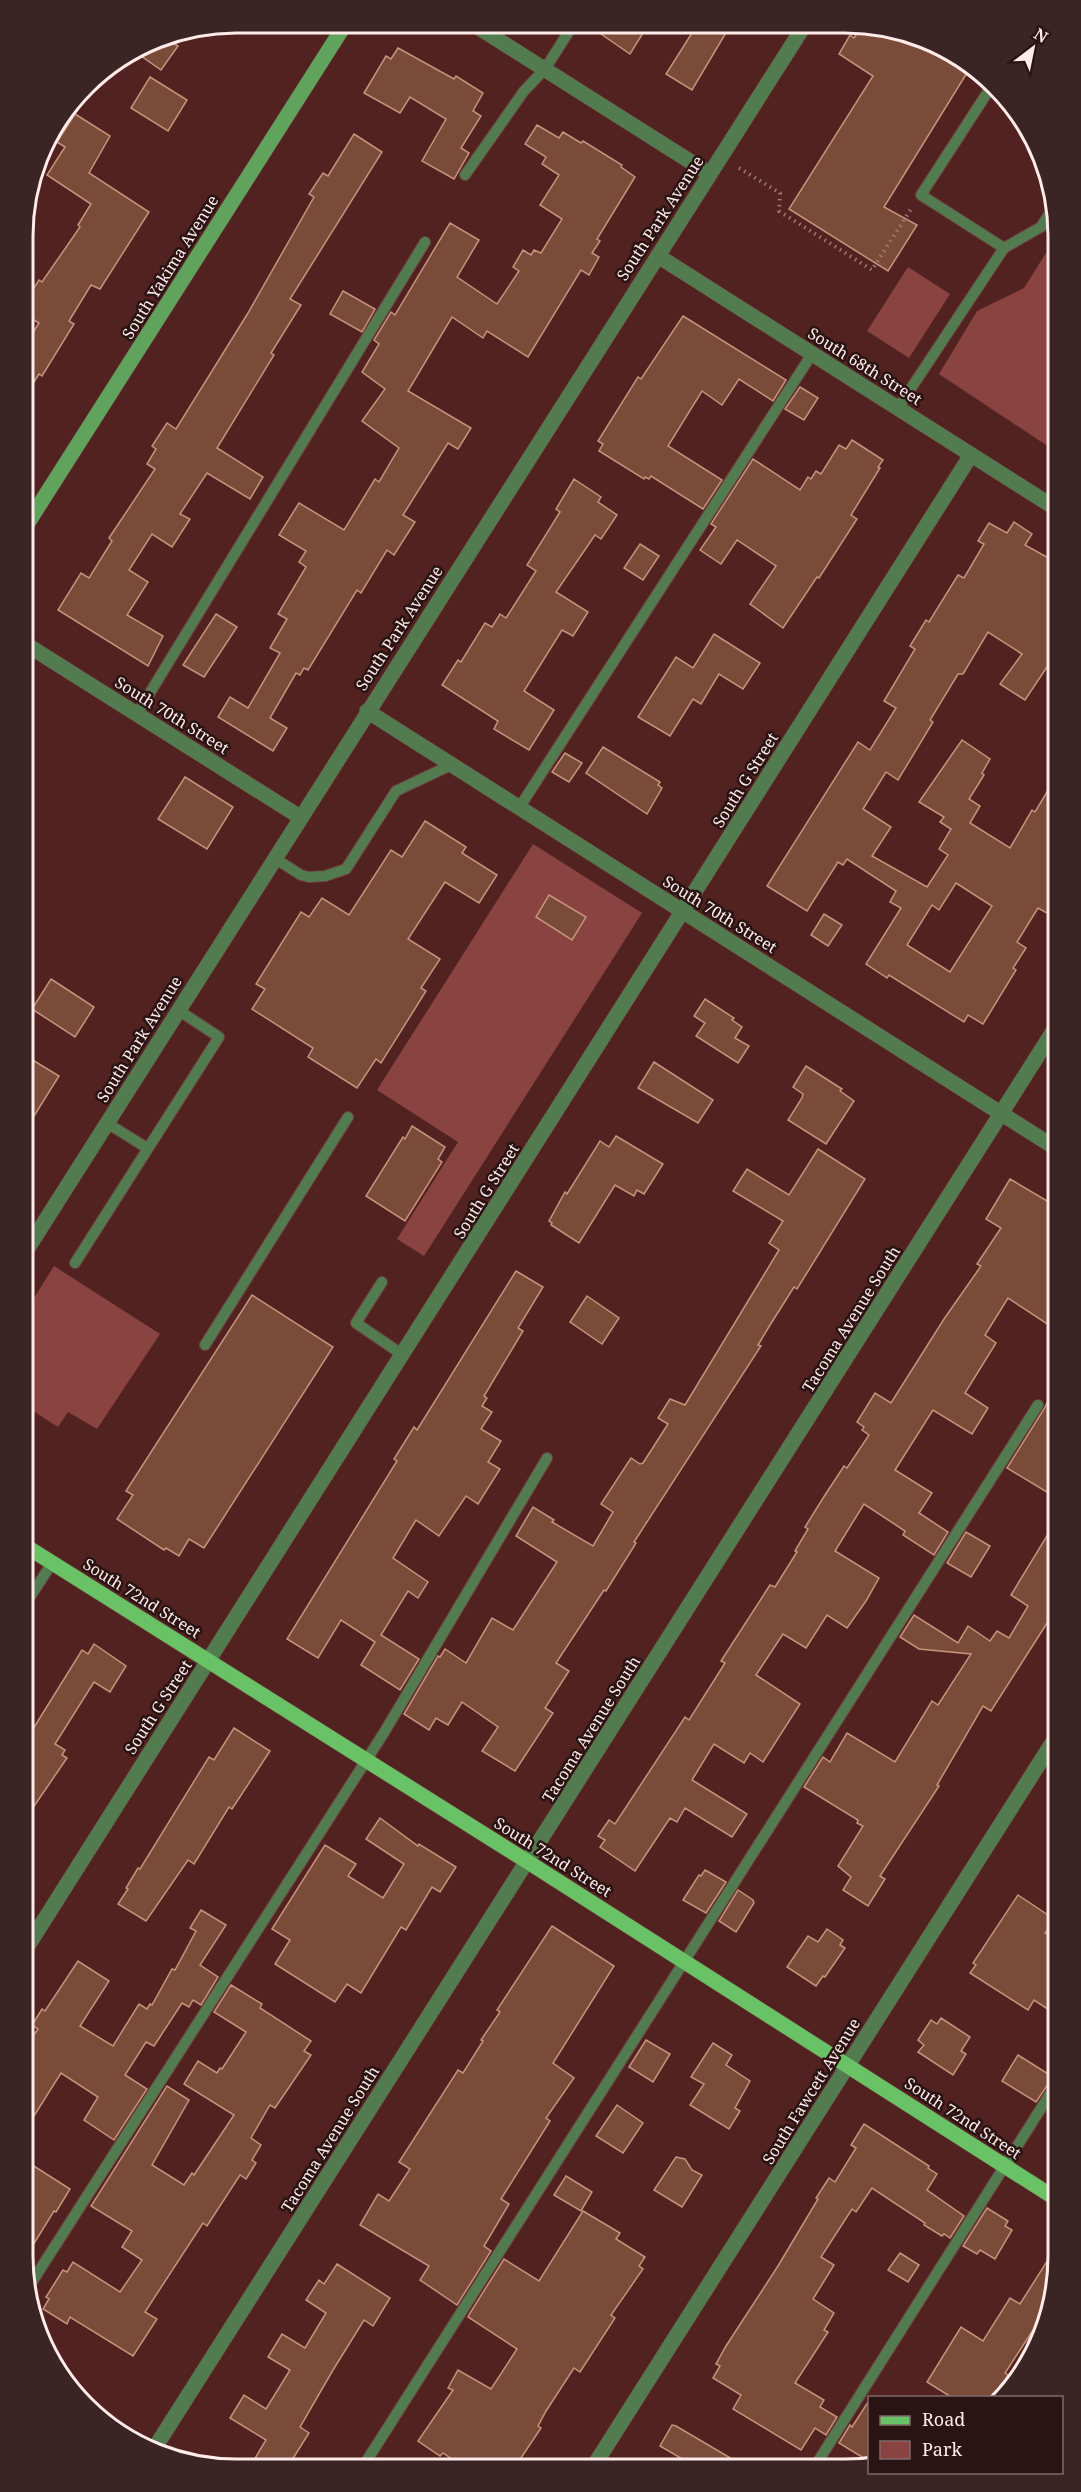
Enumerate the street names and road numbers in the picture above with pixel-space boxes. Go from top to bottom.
street label: South Park Avenue [611,151,709,285]
street label: South Yakima Avenue [117,191,223,343]
street label: South 68th Street [804,322,926,410]
street label: South Park Avenue [350,561,448,695]
street label: South 70th Street [111,671,233,759]
street label: South G Street [707,728,783,832]
street label: South 70th Street [659,870,781,958]
street label: South Park Avenue [91,972,187,1106]
street label: South G Street [448,1139,524,1243]
street label: Tacoma Avenue South [797,1242,905,1396]
street label: South 72nd Street [79,1553,205,1643]
street label: Tacoma Avenue South [537,1652,645,1806]
street label: South G Street [119,1655,197,1758]
street label: South 72nd Street [490,1812,616,1902]
street label: South Fawcett Avenue [757,2014,865,2168]
street label: Tacoma Avenue South [276,2062,384,2216]
street label: South 72nd Street [900,2072,1026,2164]

